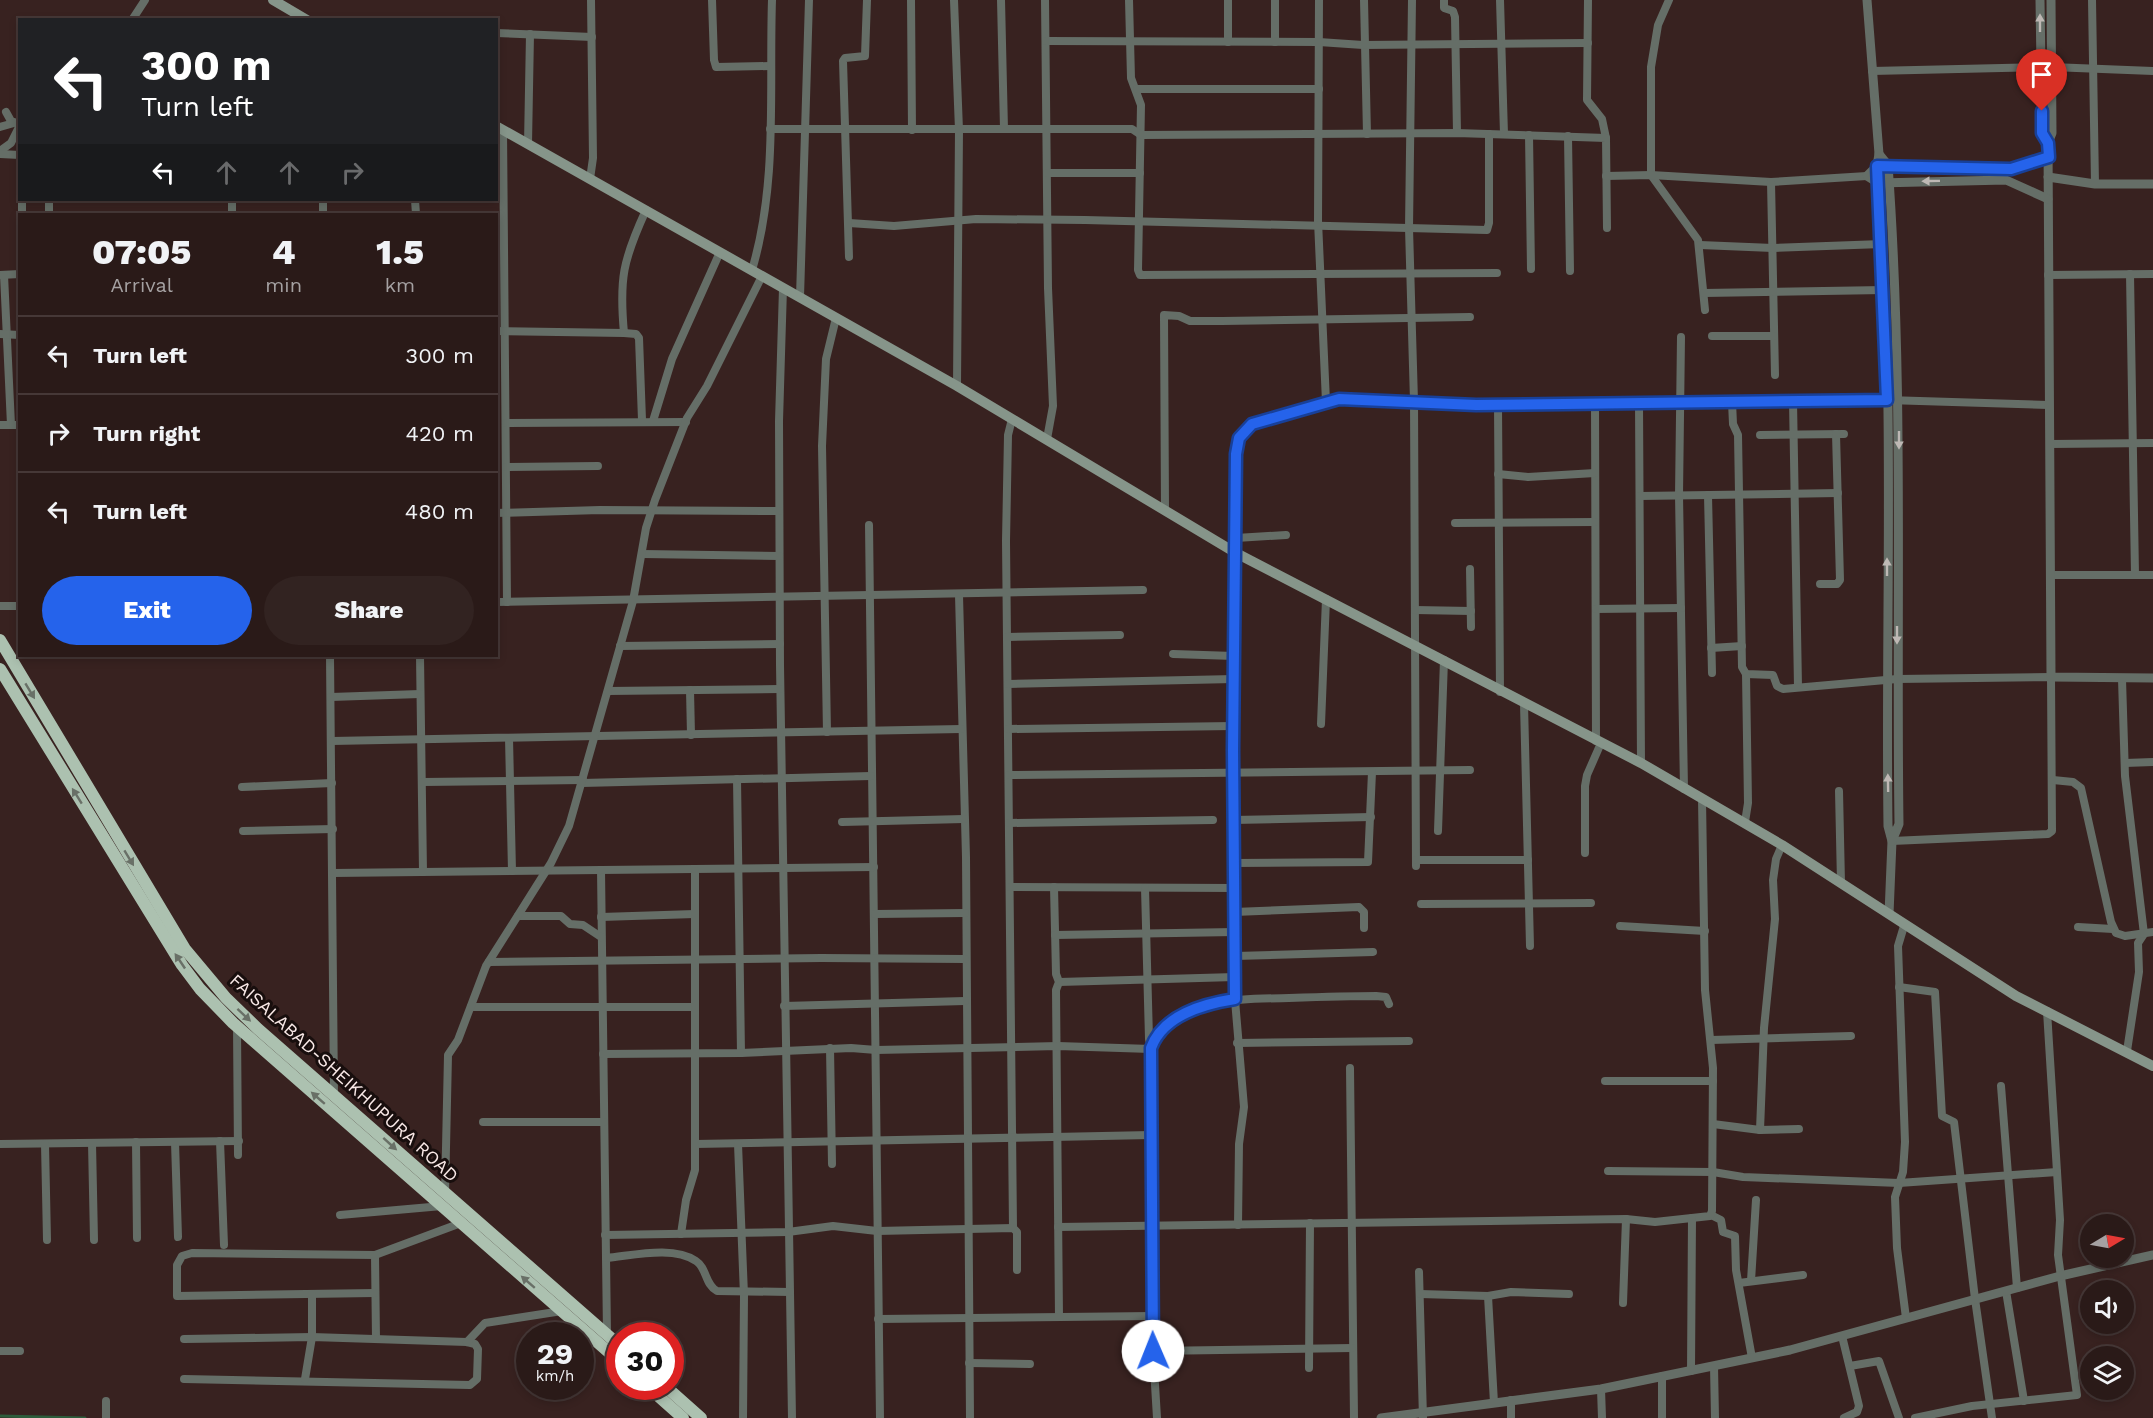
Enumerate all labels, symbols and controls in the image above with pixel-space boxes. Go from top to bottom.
one-way arrow [2035,14,2045,33]
text: 300 m [141,41,272,90]
icon: left [42,42,120,120]
pin [2016,49,2067,111]
icon: arrive [2025,58,2058,91]
text: Turn left [141,91,253,123]
icon: left [147,156,180,189]
icon: ahead [210,156,243,189]
icon: ahead [273,156,306,189]
icon: right [336,156,369,189]
one-way arrow [1921,176,1940,186]
text: 07:05 [92,231,191,273]
text: 4 [272,231,296,273]
text: 1.5 [376,231,424,273]
text: Arrival [110,273,173,297]
text: min [265,273,302,297]
text: km [385,273,415,297]
icon: left [42,339,75,372]
text: Turn left [93,343,187,368]
text: 300 m [405,343,474,368]
icon: right [42,417,75,450]
text: Turn right [93,421,200,446]
text: 420 m [406,421,474,446]
one-way arrow [1894,431,1903,450]
icon: left [42,495,75,528]
text: Turn left [93,499,187,524]
text: 480 m [405,499,474,524]
one-way arrow [1882,558,1892,577]
button: Exit [42,576,252,645]
button: Share [264,576,474,645]
one-way arrow [1892,626,1902,645]
one-way arrow [24,683,35,699]
one-way arrow [1883,774,1893,793]
one-way arrow [71,788,82,804]
one-way arrow [124,850,135,866]
one-way arrow [174,954,186,970]
street label: FAISALABAD-SHEIKHUPURA ROAD [226,969,463,1186]
one-way arrow [236,1008,251,1022]
one-way arrow [311,1092,326,1105]
one-way arrow [382,1137,397,1150]
north arrow [2080,1214,2134,1268]
map controls [2080,1214,2134,1400]
one-way arrow [521,1276,536,1289]
button: sound [2080,1280,2134,1334]
position arrow [1121,1319,1185,1383]
speed limit sign: 30 [606,1322,684,1400]
text: 29 [537,1336,573,1371]
button: layers [2080,1346,2134,1400]
text: km/h [536,1367,574,1385]

